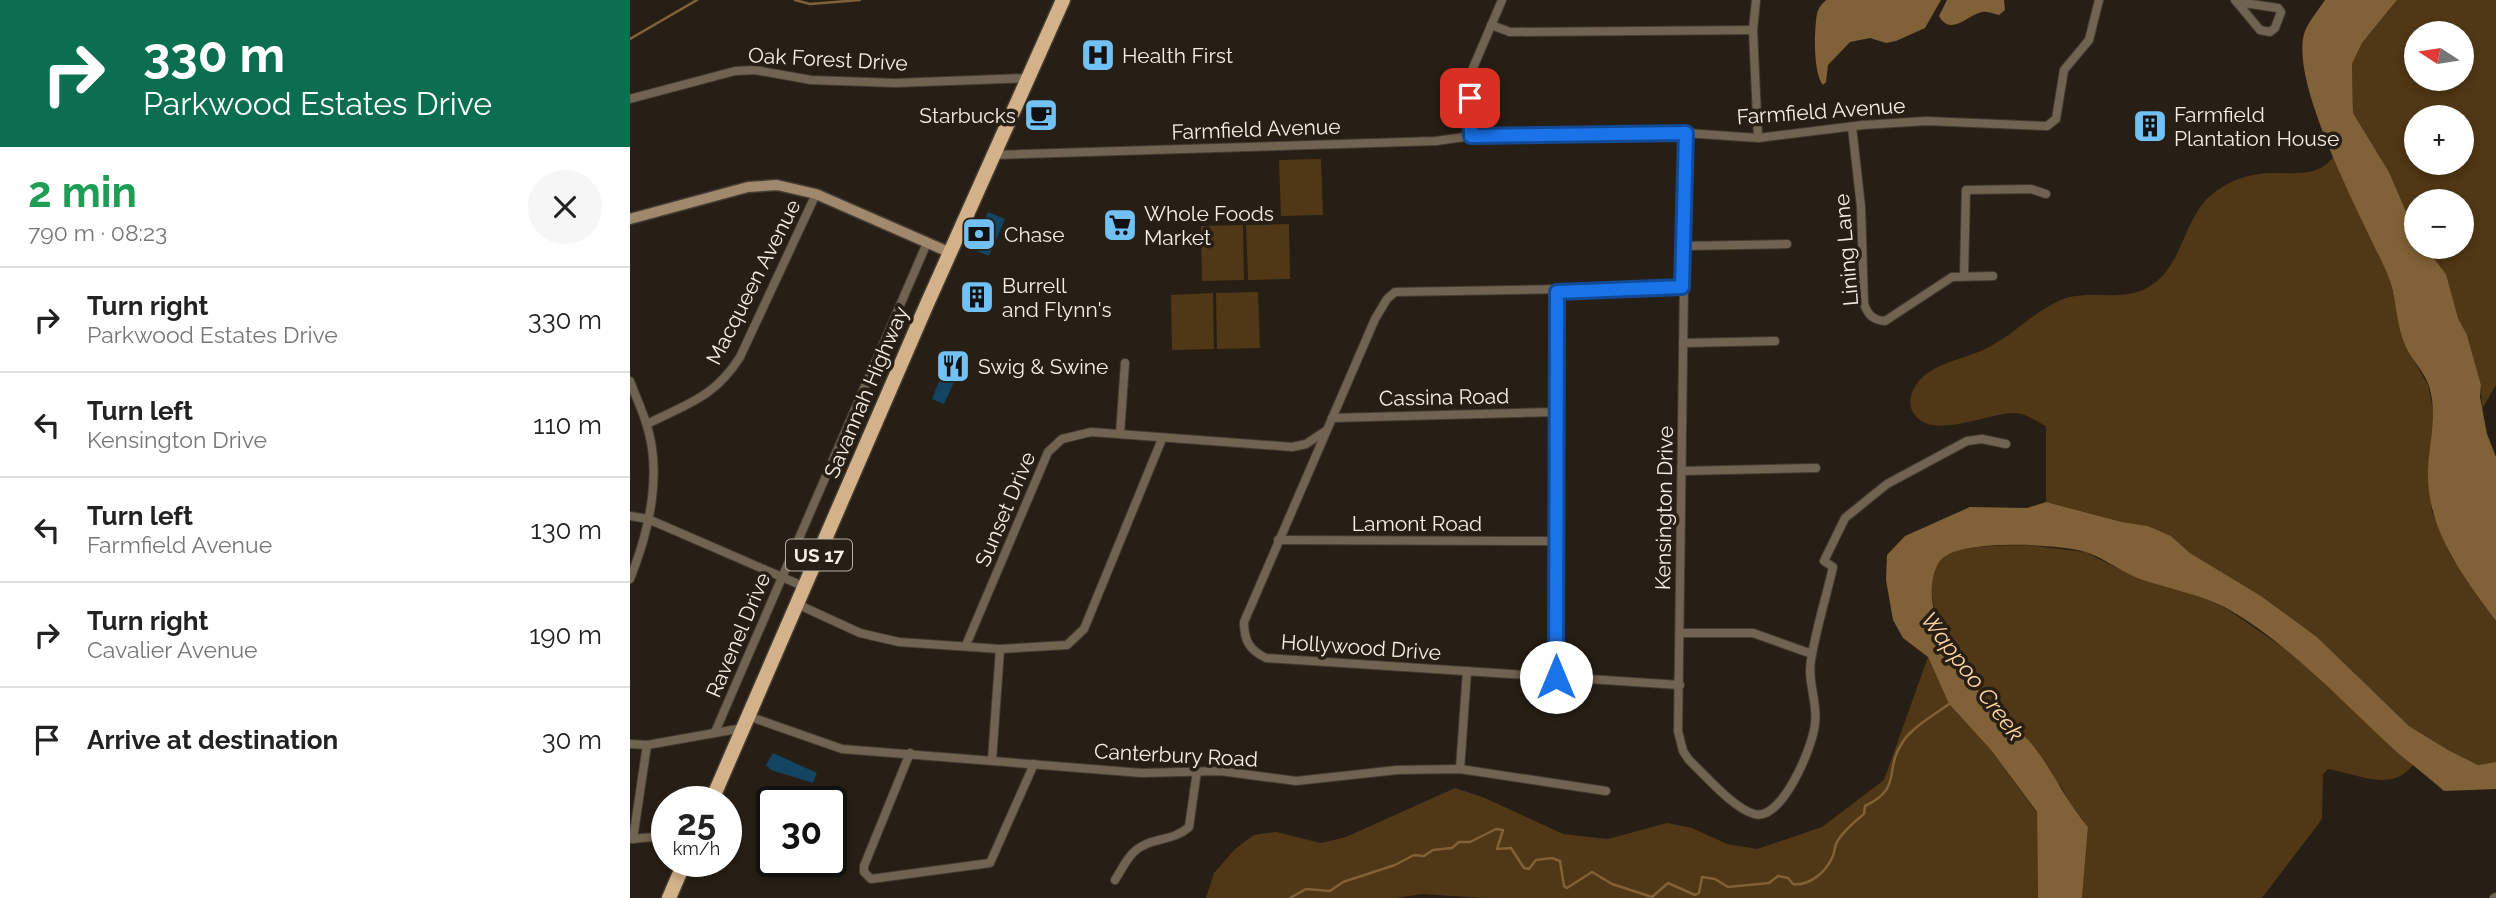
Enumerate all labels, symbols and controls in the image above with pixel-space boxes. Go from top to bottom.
north arrow [2404,21,2474,91]
map controls [2404,21,2474,259]
text: 330 m [143,26,285,83]
icon: right [28,28,119,119]
hospital icon: Health First [1079,36,1117,74]
street label: Oak Forest Drive [748,42,908,76]
place label: Health First [1122,43,1233,68]
pin [1440,68,1500,128]
icon: arrive [1451,79,1489,117]
text: Parkwood Estates Drive [143,85,492,122]
street label: Farmfield Avenue [1736,93,1906,129]
cafe icon: Starbucks [1022,96,1060,134]
place label: Farmfield Plantation House [2174,102,2339,151]
place label: Starbucks [919,103,1016,128]
button: + [2404,105,2474,175]
building icon: Farmfield Plantation House [2131,107,2169,145]
street label: Farmfield Avenue [1171,114,1341,144]
text: 2 min [28,168,137,217]
button: close [528,170,602,244]
button: − [2404,189,2474,259]
street label: Lining Lane [1829,193,1863,307]
street label: Macqueen Avenue [701,195,805,369]
place label: Whole Foods Market [1144,201,1274,250]
supermarket icon: Whole Foods Market [1101,206,1139,244]
bank icon: Chase [960,215,998,253]
text: 790 m · 08:23 [28,219,167,246]
place label: Chase [1004,222,1065,247]
place label: Burrell and Flynn's [1002,273,1112,322]
building icon: Burrell and Flynn's [958,278,996,316]
text: Turn right [87,291,208,321]
icon: right [28,301,66,339]
street label: Savannah Highway [819,302,913,482]
text: 330 m [528,305,602,335]
text: Parkwood Estates Drive [87,321,338,348]
restaurant icon: Swig & Swine [934,347,972,385]
place label: Swig & Swine [978,354,1108,379]
street label: Cassina Road [1379,383,1509,411]
text: Turn left [87,396,193,426]
icon: left [28,406,66,444]
text: 110 m [533,410,602,440]
text: Kensington Drive [87,426,267,453]
street label: Kensington Drive [1650,426,1678,590]
street label: Sunset Drive [970,448,1040,570]
text: Turn left [87,501,193,531]
icon: left [28,511,66,549]
street label: Lamont Road [1352,511,1482,536]
text: 130 m [531,515,602,545]
text: Farmfield Avenue [87,531,272,558]
road number: US 17 [786,540,852,570]
street label: Ravenel Drive [701,569,775,701]
text: Turn right [87,606,208,636]
water label: Wappoo Creek [1916,606,2030,746]
icon: right [28,616,66,654]
text: 190 m [529,620,602,650]
street label: Hollywood Drive [1280,629,1442,665]
text: Cavalier Avenue [87,636,258,663]
position arrow [1519,640,1593,714]
icon: arrive [28,721,66,759]
text: Arrive at destination [87,725,338,755]
text: 30 m [542,725,602,755]
street label: Canterbury Road [1094,738,1258,772]
speed limit sign: 30 [756,786,847,877]
text: 25 [677,802,716,843]
text: km/h [673,838,720,859]

